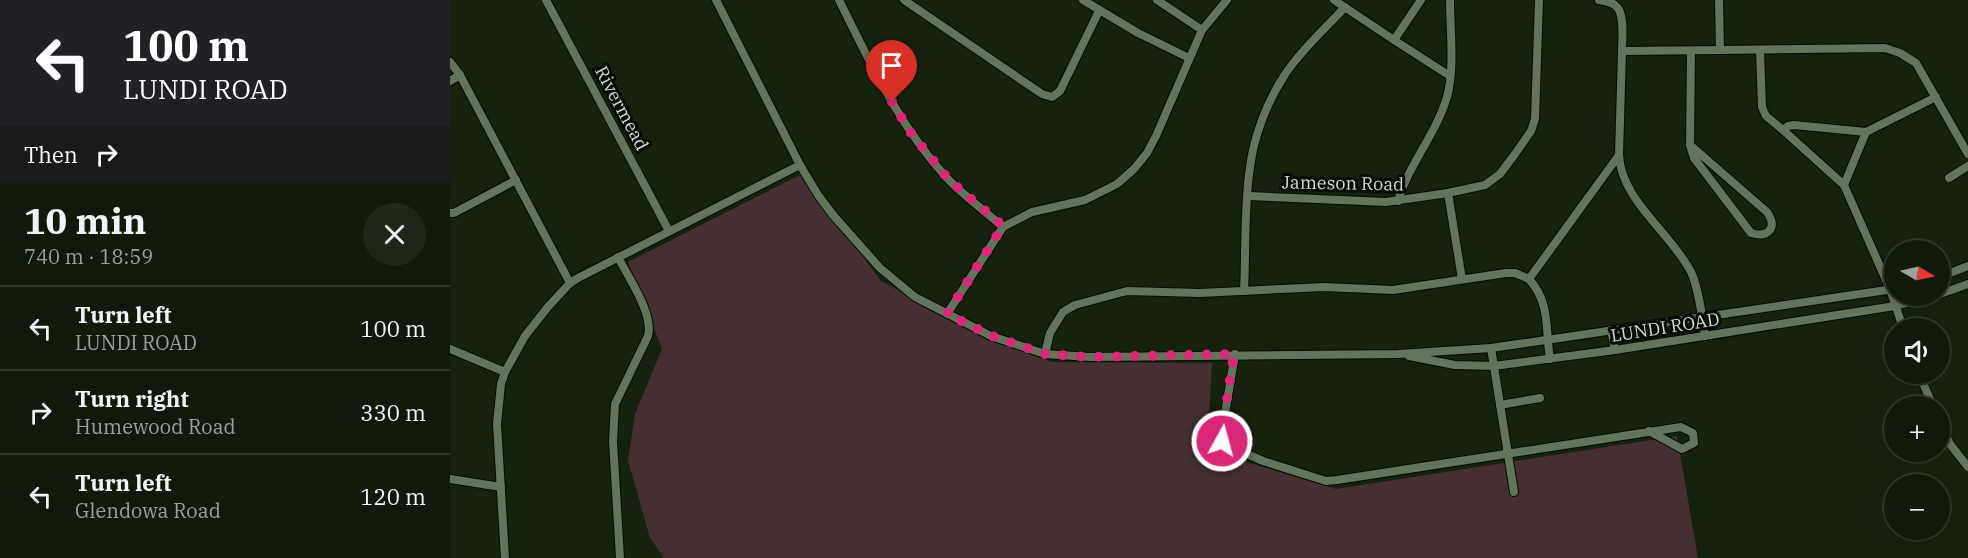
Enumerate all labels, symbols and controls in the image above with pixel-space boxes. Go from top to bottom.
text: 100 m [123,18,249,73]
icon: left [24,24,102,102]
pin [866,40,917,102]
icon: arrive [875,49,908,82]
street label: Rivermead [590,62,654,154]
text: LUNDI ROAD [123,71,288,106]
icon: right [90,138,123,171]
text: Then [24,140,78,169]
street label: Jameson Road [1282,170,1404,196]
text: 10 min [24,197,146,244]
button: close [363,203,426,266]
north arrow [1884,240,1950,306]
map controls [1884,240,1950,540]
text: 740 m · 18:59 [24,243,153,270]
text: Turn left [75,300,171,329]
street label: LUNDI ROAD [1609,307,1721,347]
icon: left [24,312,57,345]
text: 100 m [360,314,426,343]
button: sound [1884,318,1950,384]
text: LUNDI ROAD [75,329,197,356]
text: Turn right [75,384,189,413]
icon: right [24,396,57,429]
button: + [1884,396,1950,462]
text: 330 m [360,398,426,427]
position arrow [1190,409,1254,473]
text: Humewood Road [75,413,236,440]
text: Turn left [75,468,171,497]
button: − [1884,474,1950,540]
icon: left [24,480,57,513]
text: 120 m [360,482,426,511]
text: Glendowa Road [75,497,221,524]

